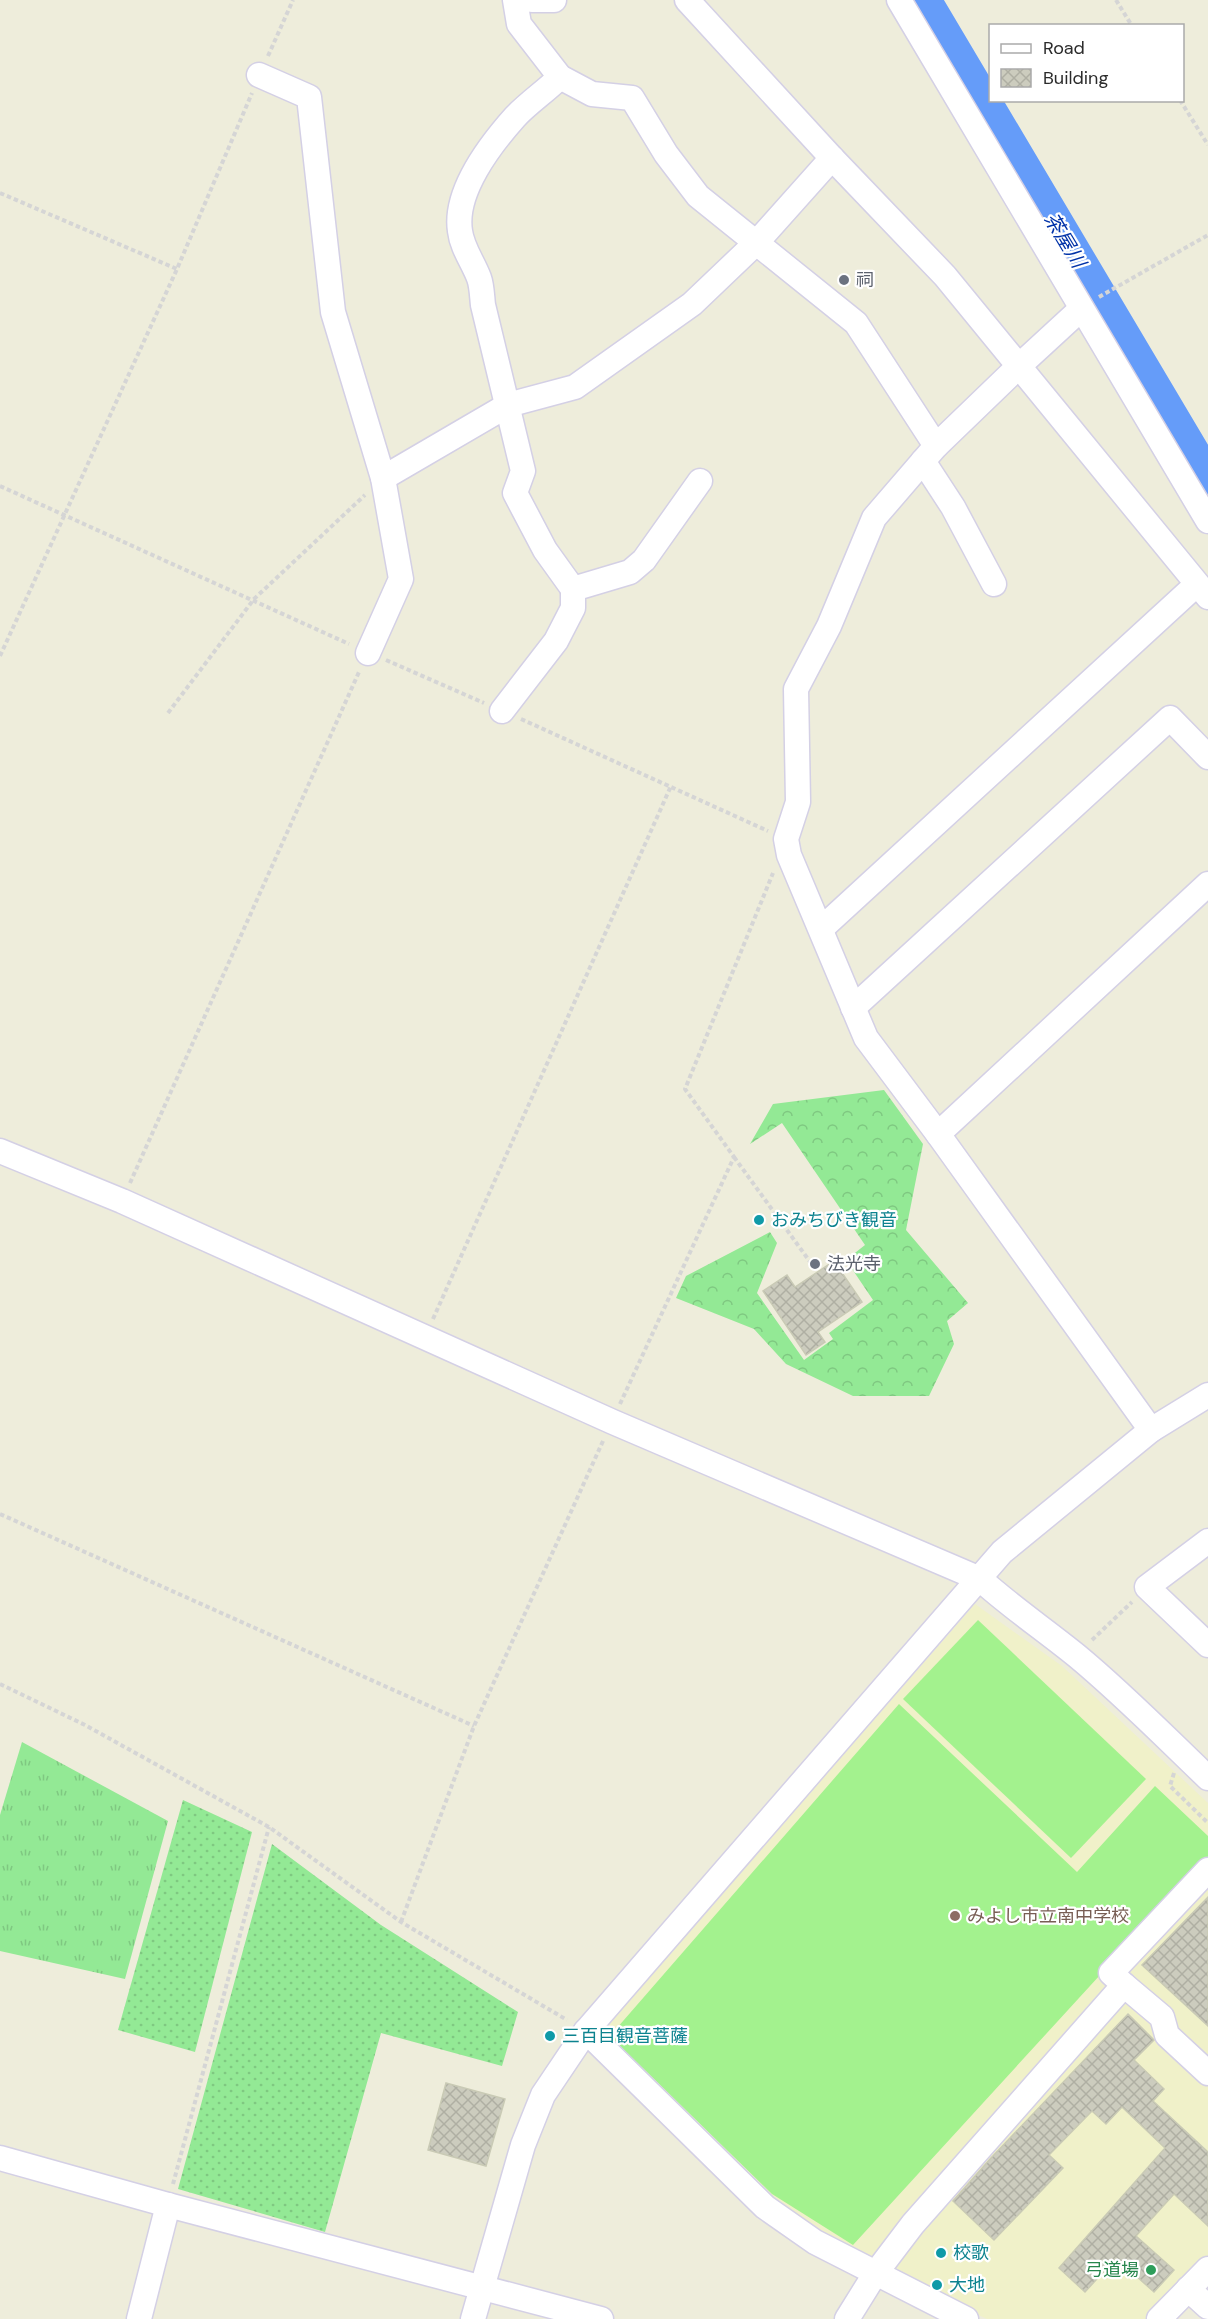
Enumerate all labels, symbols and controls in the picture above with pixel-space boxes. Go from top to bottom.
legend [989,24,1184,102]
text: Road [1043,36,1085,60]
text: Building [1043,66,1108,90]
water label: 茶屋川 [1038,208,1093,274]
place label: 祠 [856,268,874,292]
marker: 祠 [837,273,851,287]
place label: おみちびき観音 [771,1208,897,1232]
marker: おみちびき観音 [752,1213,766,1227]
place label: 法光寺 [827,1252,881,1276]
marker: 法光寺 [808,1257,822,1271]
place label: みよし市立南中学校 [967,1904,1129,1928]
marker: みよし市立南中学校 [948,1909,962,1923]
place label: 三百目観音菩薩 [562,2024,688,2048]
marker: 三百目観音菩薩 [543,2029,557,2043]
place label: 校歌 [953,2241,989,2265]
marker: 校歌 [934,2246,948,2260]
place label: 弓道場 [1085,2258,1139,2282]
marker: 弓道場 [1144,2263,1158,2277]
place label: 大地 [949,2273,985,2297]
marker: 大地 [930,2278,944,2292]

